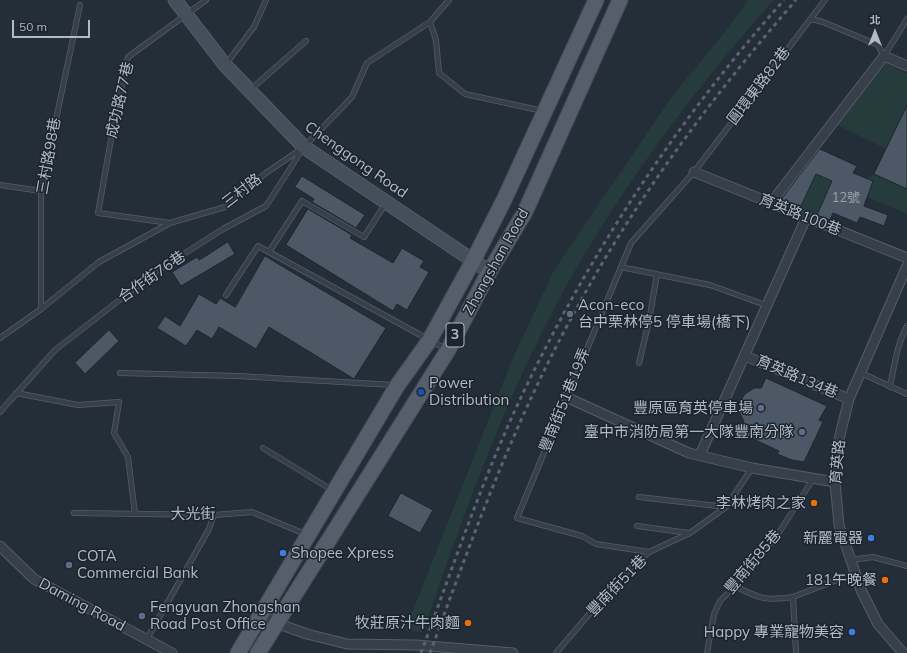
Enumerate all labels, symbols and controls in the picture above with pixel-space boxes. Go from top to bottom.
scale bar [14,12,92,38]
north arrow [855,12,895,52]
text: 北 [870,13,881,27]
text: 50 m [19,19,47,34]
street label: 圓環東路82巷 [724,43,794,129]
street label: 成功路77巷 [102,60,138,140]
street label: 三村路98巷 [33,116,65,196]
street label: Chenggong Road [301,118,411,202]
street label: 三村路 [219,170,265,212]
street label: 育英路100巷 [756,190,844,240]
house number: 12號 [832,190,860,206]
street label: Zhongshan Road [459,206,533,318]
street label: 合作街76巷 [115,247,189,307]
place label: Acon-eco 台中栗林停5 停車場(橋下) [578,296,750,331]
marker: Acon-eco 台中栗林停5 停車場(橋下) [565,309,575,319]
road number: 3 [446,323,464,347]
street label: 豐南街51巷19弄 [536,345,594,455]
street label: 育英路134巷 [753,352,841,402]
place label: Power Distribution [429,374,509,409]
marker: Power Distribution [416,387,426,397]
place label: 豐原區育英停車場 [633,399,753,417]
marker: 豐原區育英停車場 [756,403,766,413]
place label: 臺中市消防局第一大隊豐南分隊 [584,423,794,441]
marker: 臺中市消防局第一大隊豐南分隊 [797,427,807,437]
street label: 育英路 [827,439,849,485]
place label: 李林烤肉之家 [716,494,806,512]
marker: 李林烤肉之家 [809,498,819,508]
street label: 大光街 [171,505,215,523]
street label: 豐南街85巷 [721,526,785,598]
place label: 新麗電器 [803,529,863,547]
marker: 新麗電器 [866,533,876,543]
place label: Shopee Xpress [291,544,394,562]
place label: COTA Commercial Bank [77,547,198,582]
marker: Shopee Xpress [278,548,288,558]
street label: 豐南街51巷 [583,552,651,620]
marker: COTA Commercial Bank [64,560,74,570]
place label: 181午晚餐 [805,571,877,589]
street label: Daming Road [36,575,128,635]
marker: 181午晚餐 [880,575,890,585]
place label: Fengyuan Zhongshan Road Post Office [150,598,301,633]
marker: Fengyuan Zhongshan Road Post Office [137,611,147,621]
place label: 牧莊原汁牛肉麵 [355,614,460,632]
marker: 牧莊原汁牛肉麵 [463,618,473,628]
place label: Happy 專業寵物美容 [704,623,844,641]
marker: Happy 專業寵物美容 [847,627,857,637]

